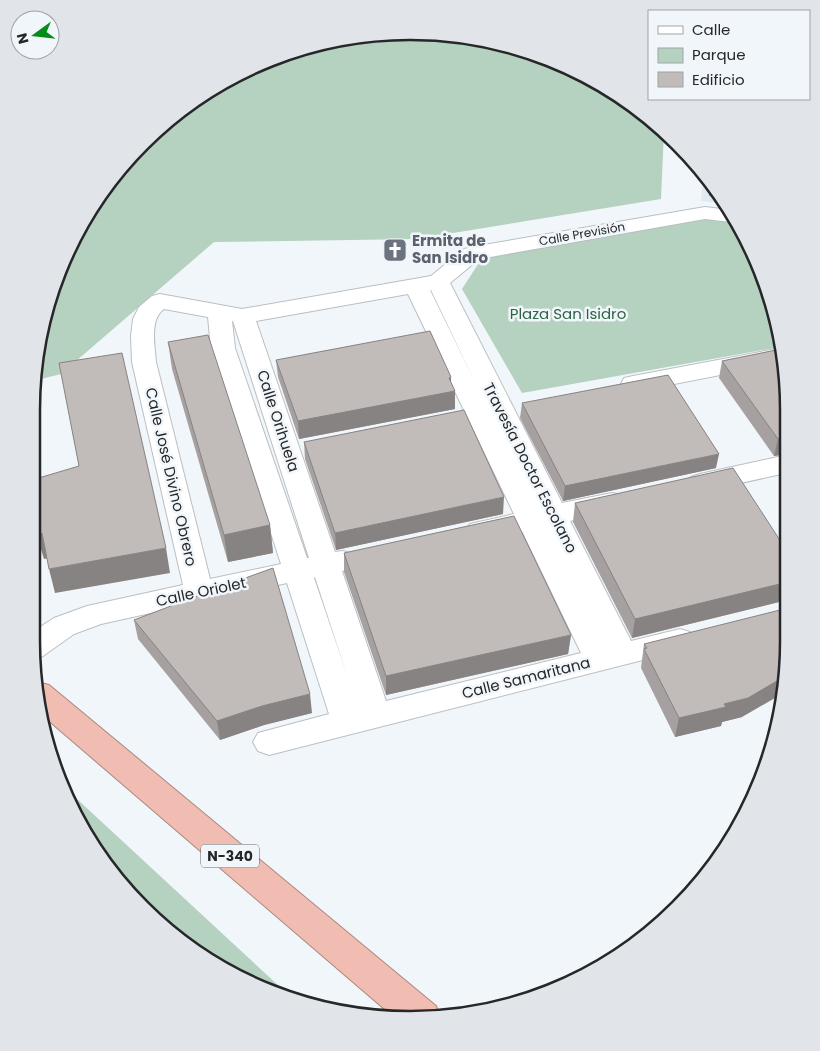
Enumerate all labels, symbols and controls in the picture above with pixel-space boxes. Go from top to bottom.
north arrow [10,10,60,60]
legend [648,10,810,100]
text: Calle [692,19,730,40]
text: N [11,31,33,46]
text: Parque [692,44,745,65]
text: Edificio [692,69,745,90]
street label: Calle Previsión [538,218,626,249]
place label: Ermita de San Isidro [412,230,489,268]
church icon: Ermita de San Isidro [382,237,408,263]
park label: Plaza San Isidro [510,303,626,324]
street label: Calle Orihuela [252,367,305,474]
street label: Travesía Doctor Escolano [478,379,583,557]
street label: Calle José Divino Obrero [141,386,202,568]
street label: Calle Oriolet [154,572,248,611]
street label: Calle Samaritana [460,651,592,704]
road number: N-340 [201,844,259,868]

